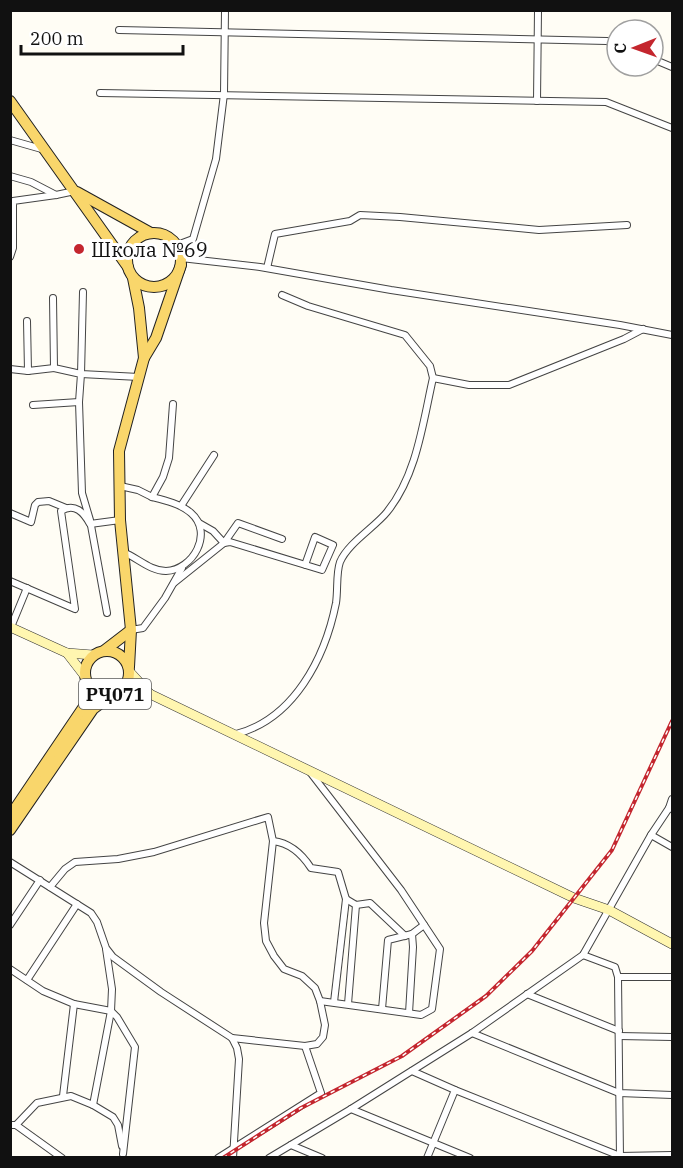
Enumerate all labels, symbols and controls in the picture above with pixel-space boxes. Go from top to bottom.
scale bar [21,18,183,56]
north arrow [605,18,665,78]
text: 200 m [30,27,84,50]
text: С [610,43,630,54]
place label: Школа №69 [91,236,208,263]
marker: Школа №69 [72,242,86,256]
road number: РҶ071 [79,679,151,709]

